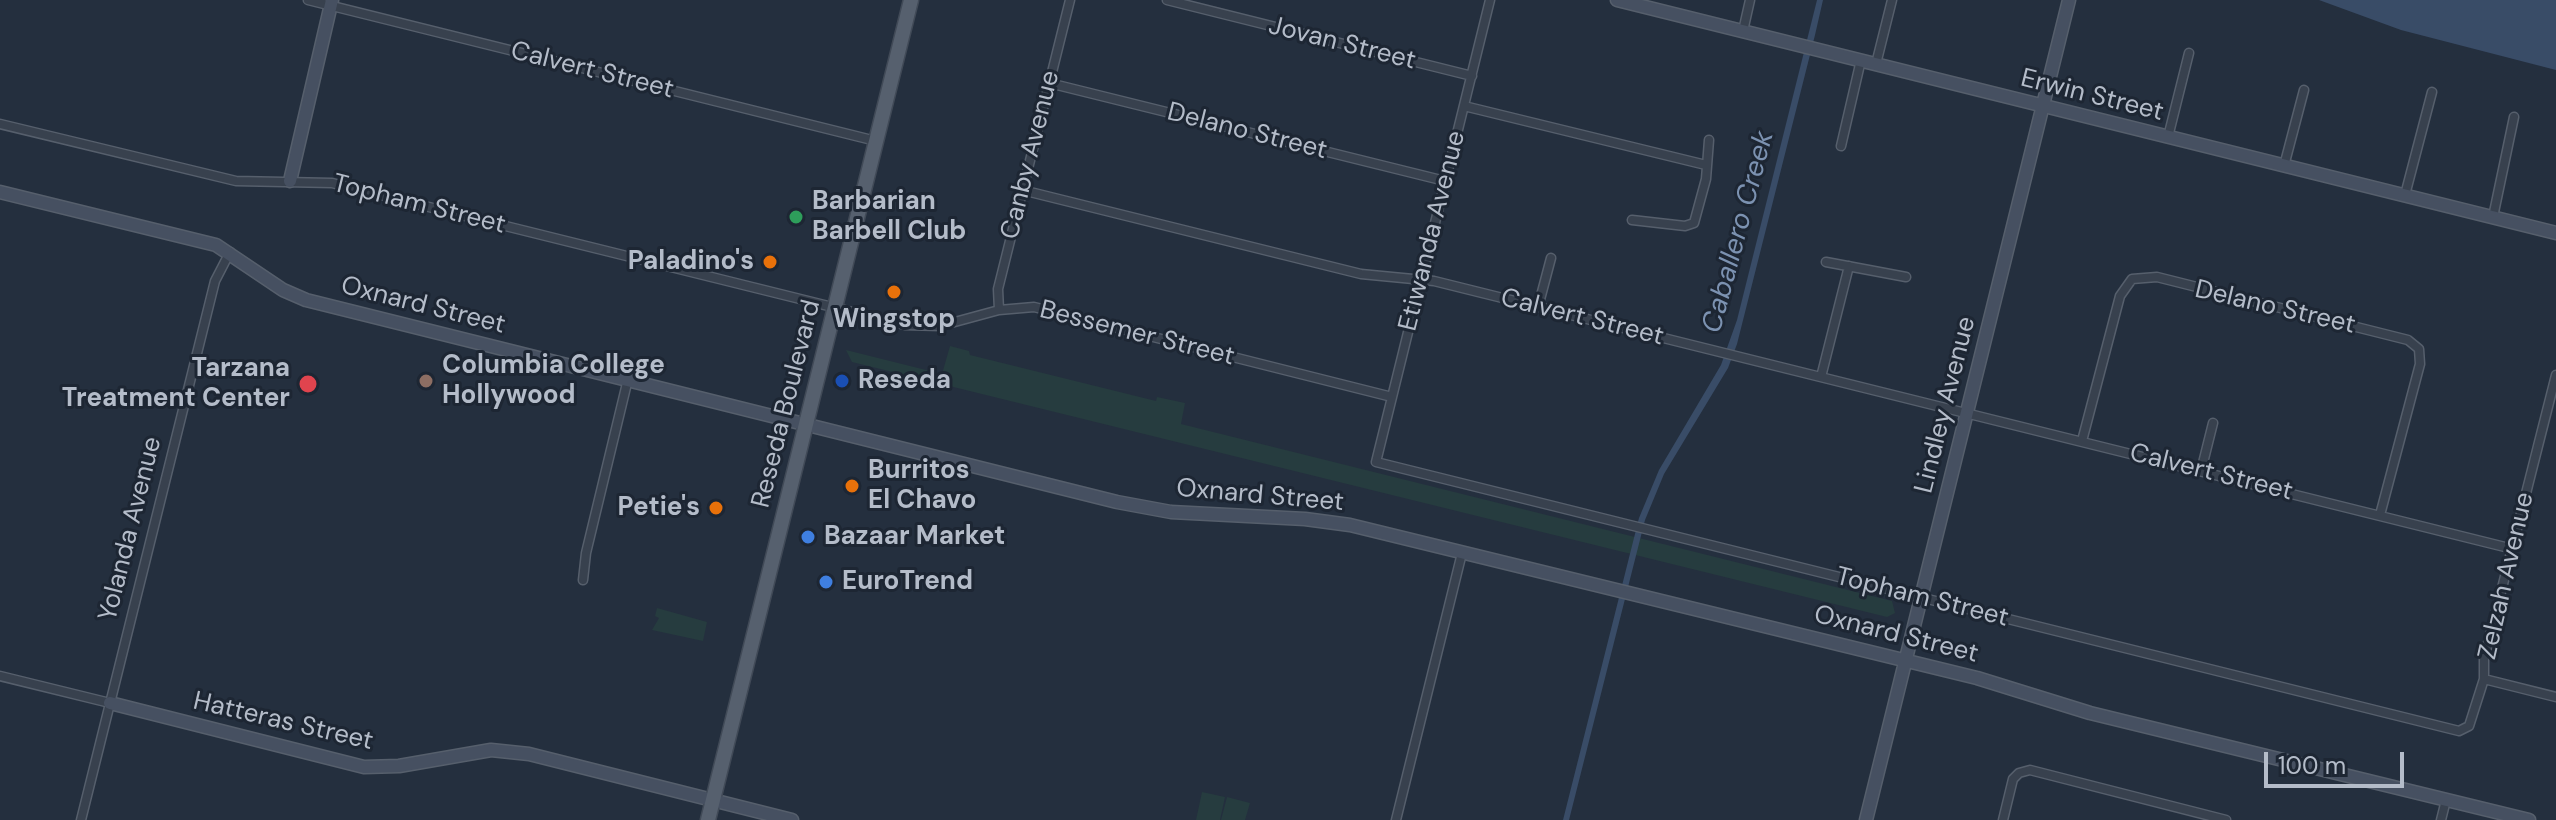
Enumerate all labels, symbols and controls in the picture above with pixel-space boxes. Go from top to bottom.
street label: Jovan Street [1265,11,1419,77]
street label: Calvert Street [507,36,677,106]
street label: Erwin Street [2017,63,2167,129]
street label: Canby Avenue [995,67,1067,243]
street label: Delano Street [1164,97,1330,167]
water label: Caballero Creek [1696,127,1782,337]
street label: Etiwanda Avenue [1393,128,1473,334]
street label: Topham Street [329,168,509,242]
place label: Barbarian Barbell Club [812,186,966,248]
marker: Barbarian Barbell Club [787,208,805,226]
place label: Paladino's [628,246,754,278]
marker: Paladino's [761,253,779,271]
street label: Oxnard Street [338,271,508,341]
street label: Delano Street [2192,274,2358,342]
marker: Wingstop [885,283,903,301]
street label: Calvert Street [1497,283,1667,353]
street label: Bessemer Street [1036,295,1238,373]
street label: Reseda Boulevard [746,297,828,511]
place label: Wingstop [833,304,955,336]
street label: Lindley Avenue [1909,313,1983,497]
place label: Columbia College Hollywood [442,350,665,412]
place label: Tarzana Treatment Center [62,353,290,414]
place label: Reseda [858,365,951,397]
marker: Columbia College Hollywood [417,372,435,390]
marker: Reseda [833,372,851,390]
marker: Tarzana Treatment Center [297,373,319,395]
street label: Yolanda Avenue [93,434,169,624]
street label: Calvert Street [2126,438,2296,508]
place label: Burritos El Chavo [868,455,976,516]
street label: Oxnard Street [1175,473,1345,519]
marker: Burritos El Chavo [843,477,861,495]
street label: Zelzah Avenue [2473,489,2541,663]
place label: Petie's [618,492,700,524]
marker: Petie's [707,499,725,517]
place label: Bazaar Market [824,521,1005,553]
marker: Bazaar Market [799,528,817,546]
street label: Topham Street [1832,561,2012,635]
place label: EuroTrend [842,566,973,598]
marker: EuroTrend [817,573,835,591]
street label: Oxnard Street [1811,600,1981,670]
street label: Hatteras Street [190,686,376,758]
scale bar [2268,736,2408,786]
text: 100 m [2278,750,2346,781]

